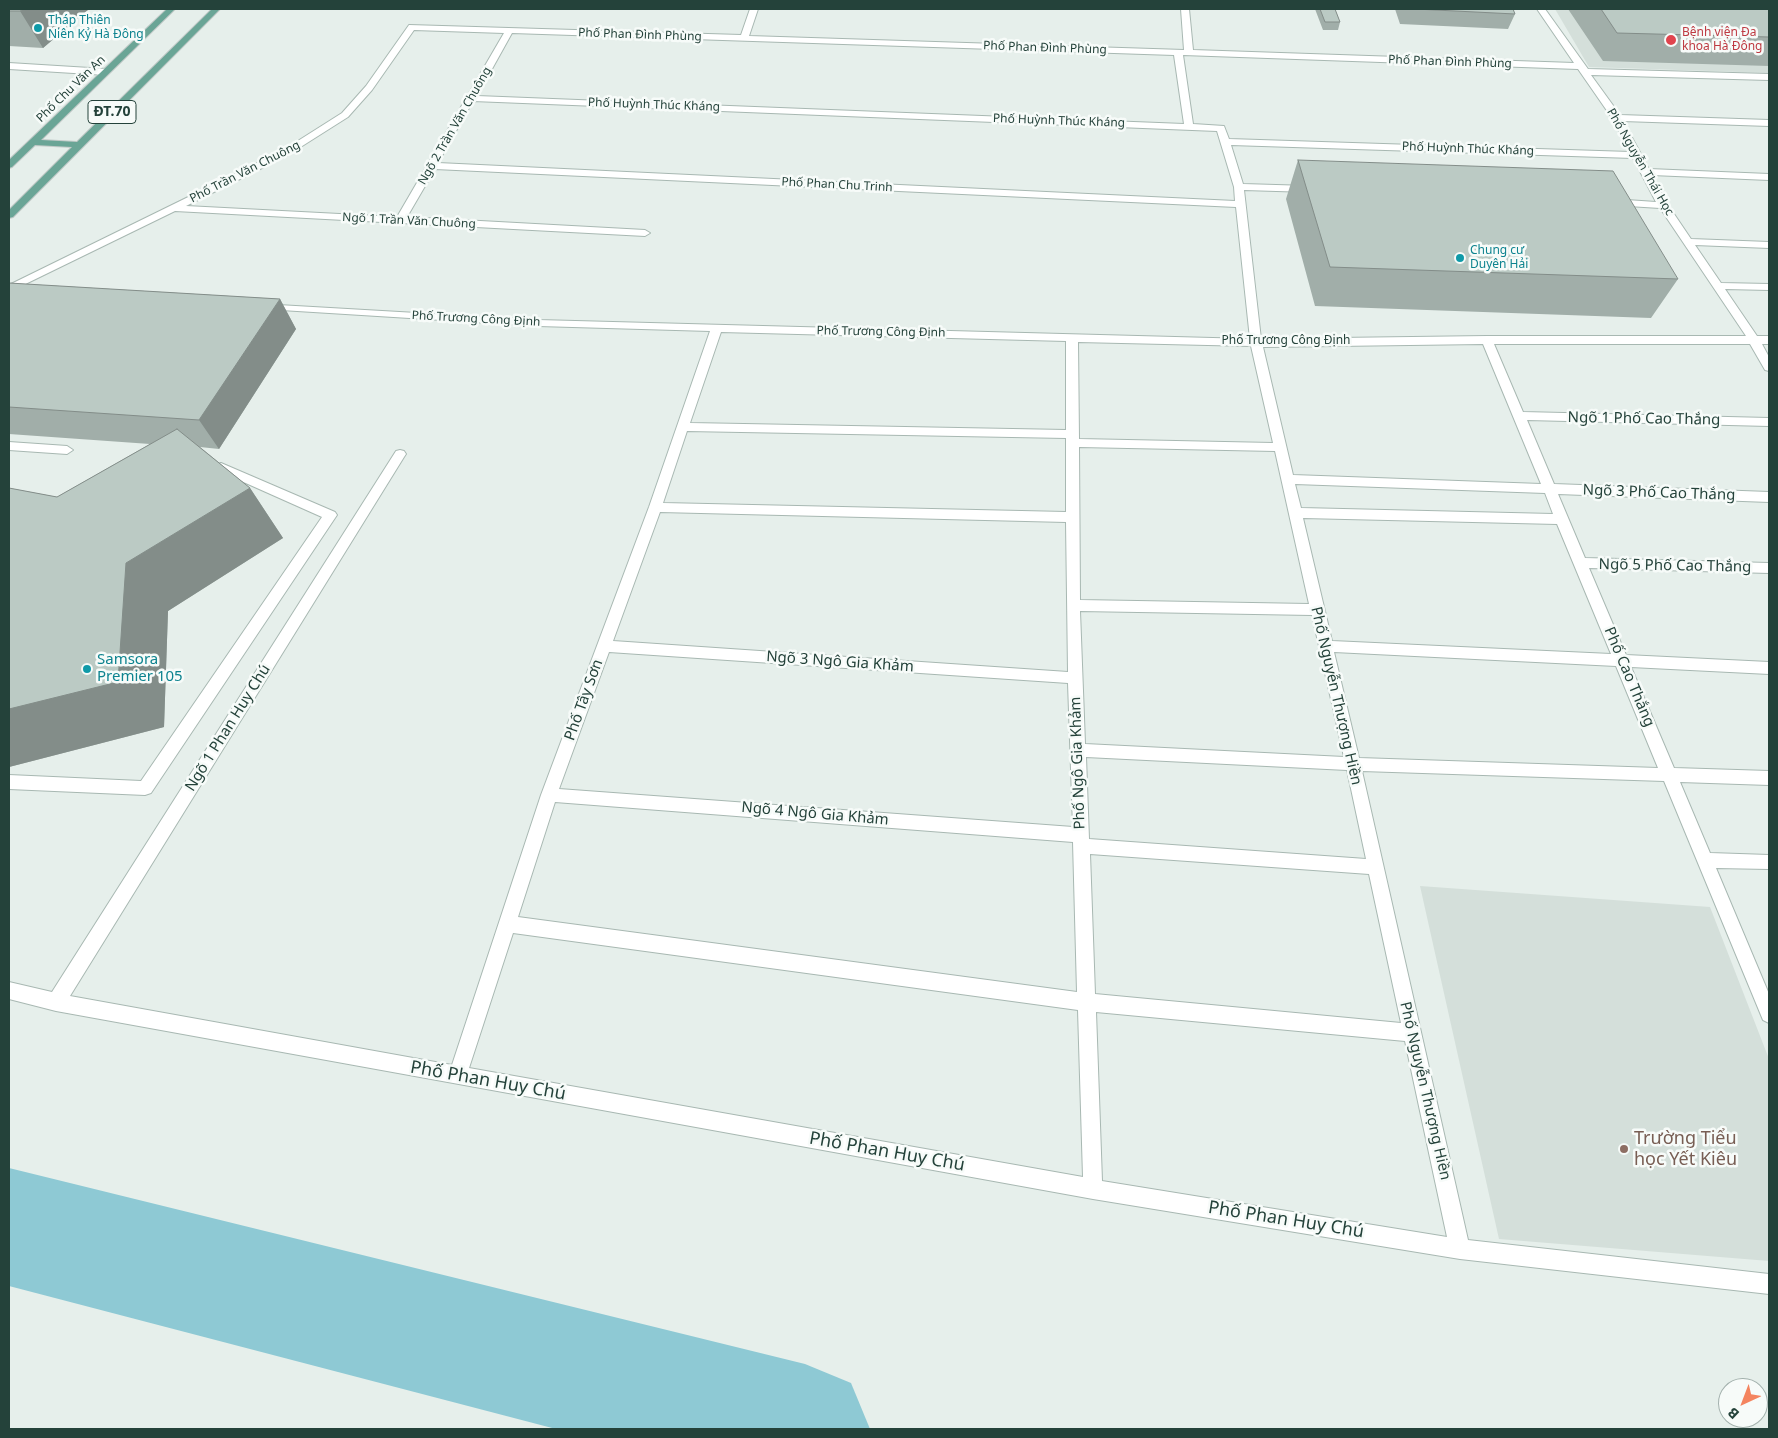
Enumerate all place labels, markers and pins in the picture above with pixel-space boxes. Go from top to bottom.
place label: Tháp Thiên Niên Kỷ Hà Đông [48,14,144,42]
marker: Tháp Thiên Niên Kỷ Hà Đông [32,22,44,34]
place label: Bệnh viện Đa khoa Hà Đông [1682,26,1762,54]
marker: Bệnh viện Đa khoa Hà Đông [1664,33,1678,47]
place label: Chung cư Duyên Hải [1470,244,1528,272]
marker: Chung cư Duyên Hải [1454,252,1466,264]
place label: Samsora Premier 105 [97,651,183,686]
marker: Samsora Premier 105 [81,663,93,675]
place label: Trường Tiểu học Yết Kiêu [1634,1128,1737,1170]
marker: Trường Tiểu học Yết Kiêu [1618,1143,1630,1155]

